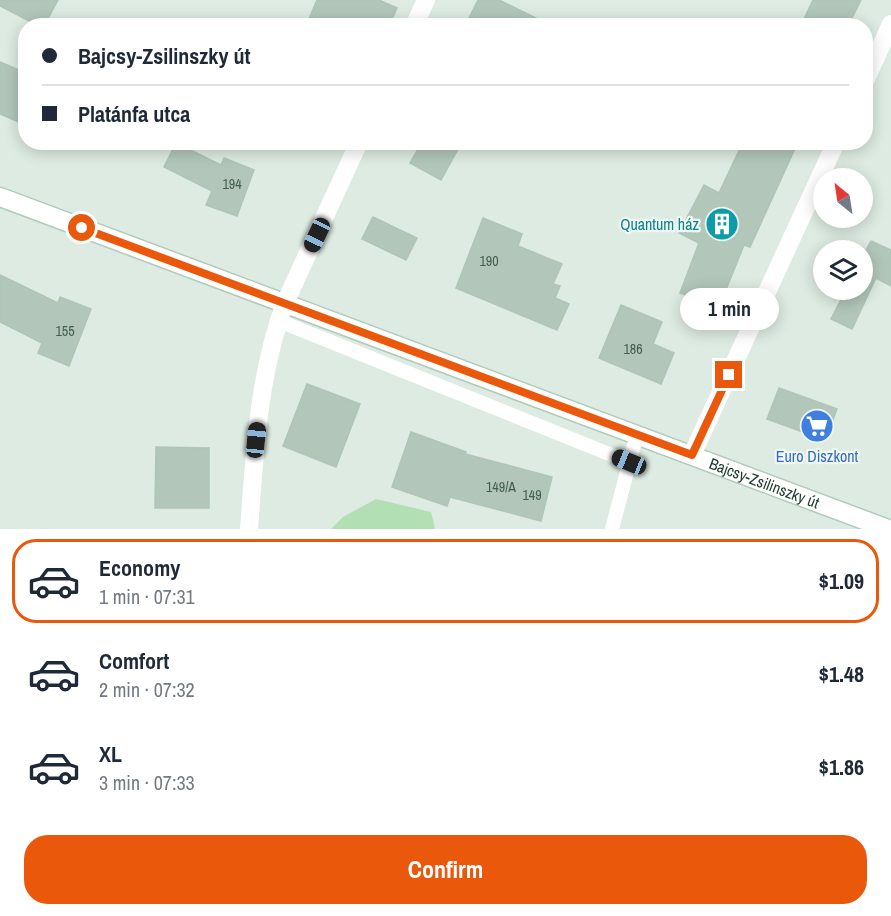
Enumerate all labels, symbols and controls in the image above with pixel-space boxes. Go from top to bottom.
text: Bajcsy-Zsilinszky út [78,41,250,71]
text: Platánfa utca [78,99,190,129]
north arrow [813,168,873,228]
map controls [813,168,873,300]
house number: 194 [222,175,242,193]
building icon: Quantum ház [704,206,740,242]
place label: Quantum ház [620,213,699,235]
route start [68,214,95,241]
car [301,215,333,255]
button: layers [813,240,873,300]
house number: 190 [479,252,499,270]
callout: 1 min [680,288,778,330]
text: 1 min [708,295,751,322]
house number: 155 [55,322,75,340]
house number: 186 [623,340,643,358]
route end [715,361,742,388]
supermarket icon: Euro Diszkont [799,408,835,444]
car [245,421,267,459]
place label: Euro Diszkont [776,445,859,467]
car [609,447,649,477]
street label: Bajcsy-Zsilinszky út [706,452,823,514]
house number: 149/A [486,478,516,496]
house number: 149 [522,486,542,504]
text: Economy [99,553,180,583]
icon: car [27,554,81,608]
text: $1.09 [819,566,864,596]
text: 1 min · 07:31 [99,583,195,610]
text: Comfort [99,646,169,676]
icon: car [27,647,81,701]
text: $1.48 [819,659,864,689]
text: 2 min · 07:32 [99,676,195,703]
text: XL [99,739,122,769]
icon: car [27,740,81,794]
text: $1.86 [819,752,864,782]
text: 3 min · 07:33 [99,769,195,796]
button: Confirm [24,835,867,904]

